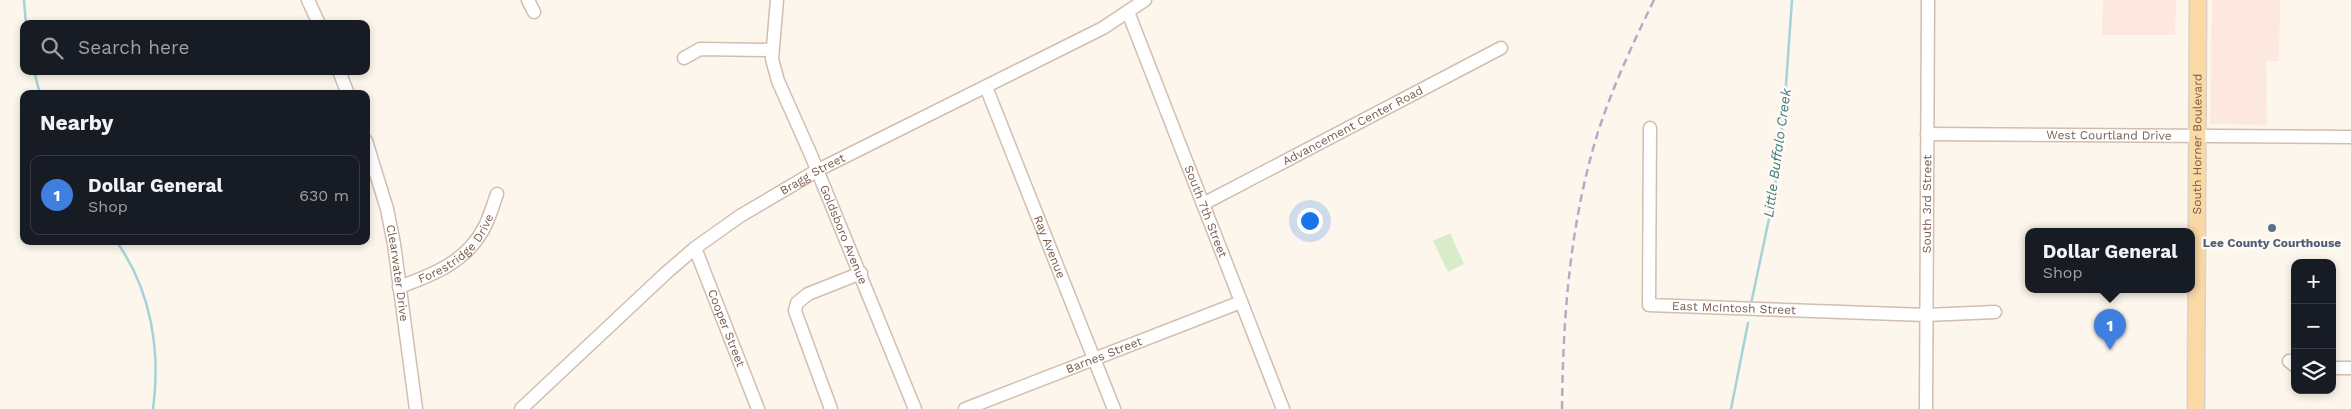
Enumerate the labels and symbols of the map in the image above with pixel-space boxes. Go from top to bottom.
street label: South Horner Boulevard [2190,74,2205,214]
street label: Advancement Center Road [1280,83,1425,168]
water label: Little Buffalo Creek [1760,87,1794,219]
street label: West Courtland Drive [2046,128,2172,143]
street label: Bragg Street [777,151,847,198]
street label: South 3rd Street [1920,155,1934,253]
street label: South 7th Street [1182,163,1230,259]
street label: Goldsboro Avenue [817,183,870,286]
your location [1297,208,1323,234]
street label: Forestridge Drive [416,212,496,286]
street label: Ray Avenue [1031,213,1068,280]
marker: Lee County Courthouse [2266,222,2278,234]
street label: Clearwater Drive [383,223,411,322]
place label: Lee County Courthouse [2203,236,2341,250]
street label: Cooper Street [705,287,748,369]
street label: East McIntosh Street [1672,299,1796,317]
pin: 1 [2094,309,2126,350]
street label: Barnes Street [1064,334,1144,376]

